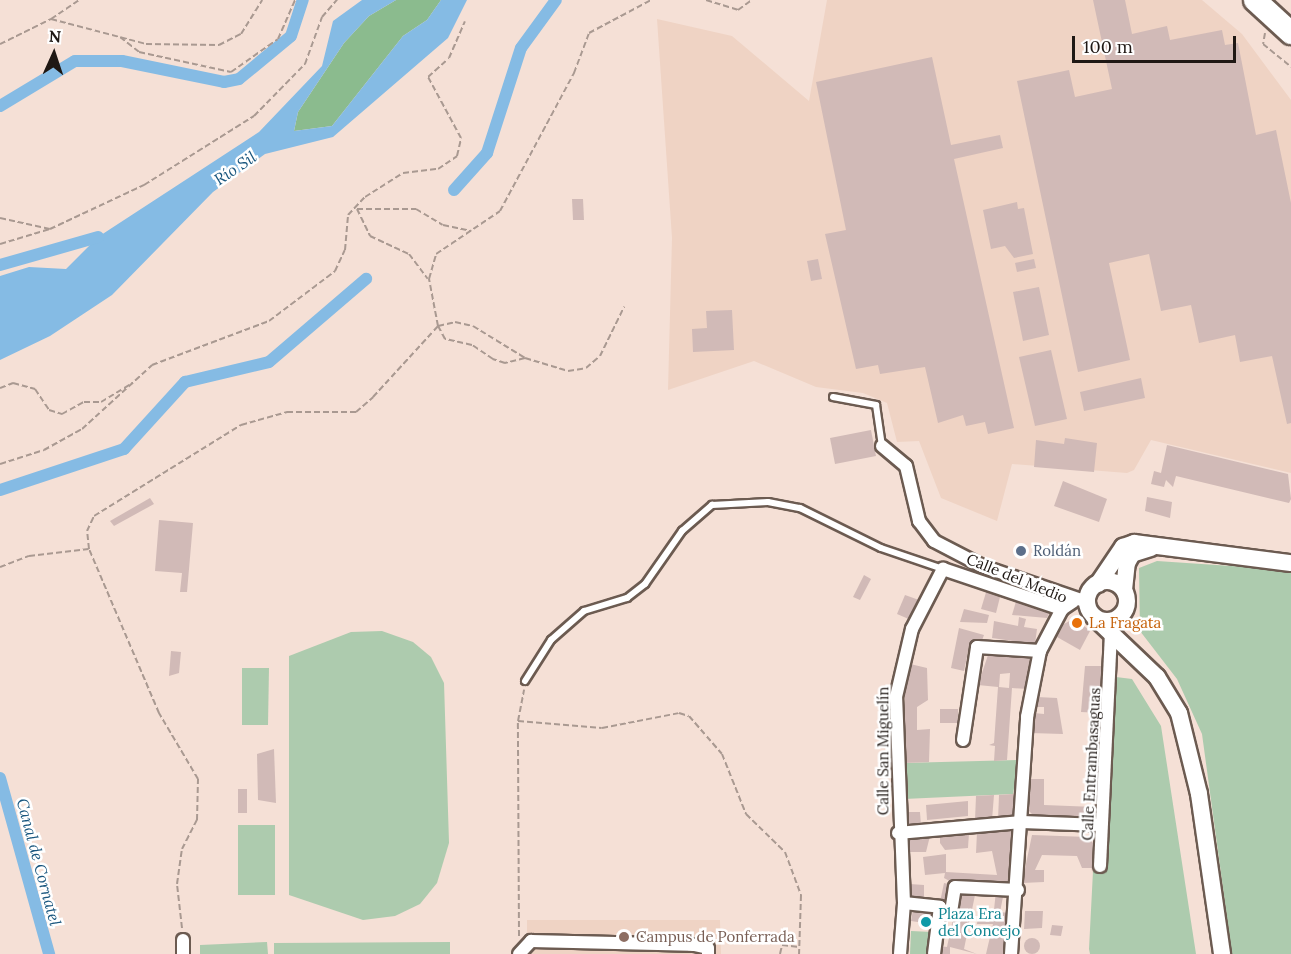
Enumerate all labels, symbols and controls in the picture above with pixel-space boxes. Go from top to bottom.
north arrow [24,24,84,84]
scale bar [1075,24,1238,62]
text: N [48,26,62,46]
text: 100 m [1083,35,1133,58]
water label: Río Sil [210,147,260,189]
place label: Roldán [1033,542,1081,560]
marker: Roldán [1014,544,1028,558]
street label: Calle del Medio [964,550,1070,606]
place label: La Fragata [1089,614,1161,632]
marker: La Fragata [1070,616,1084,630]
street label: Calle San Miguelín [874,687,892,815]
street label: Calle Entrambasaguas [1078,687,1104,841]
water label: Canal de Cornatel [13,796,65,928]
place label: Plaza Era del Concejo [938,904,1020,939]
marker: Plaza Era del Concejo [919,915,933,929]
place label: Campus de Ponferrada [636,928,795,946]
marker: Campus de Ponferrada [617,930,631,944]

